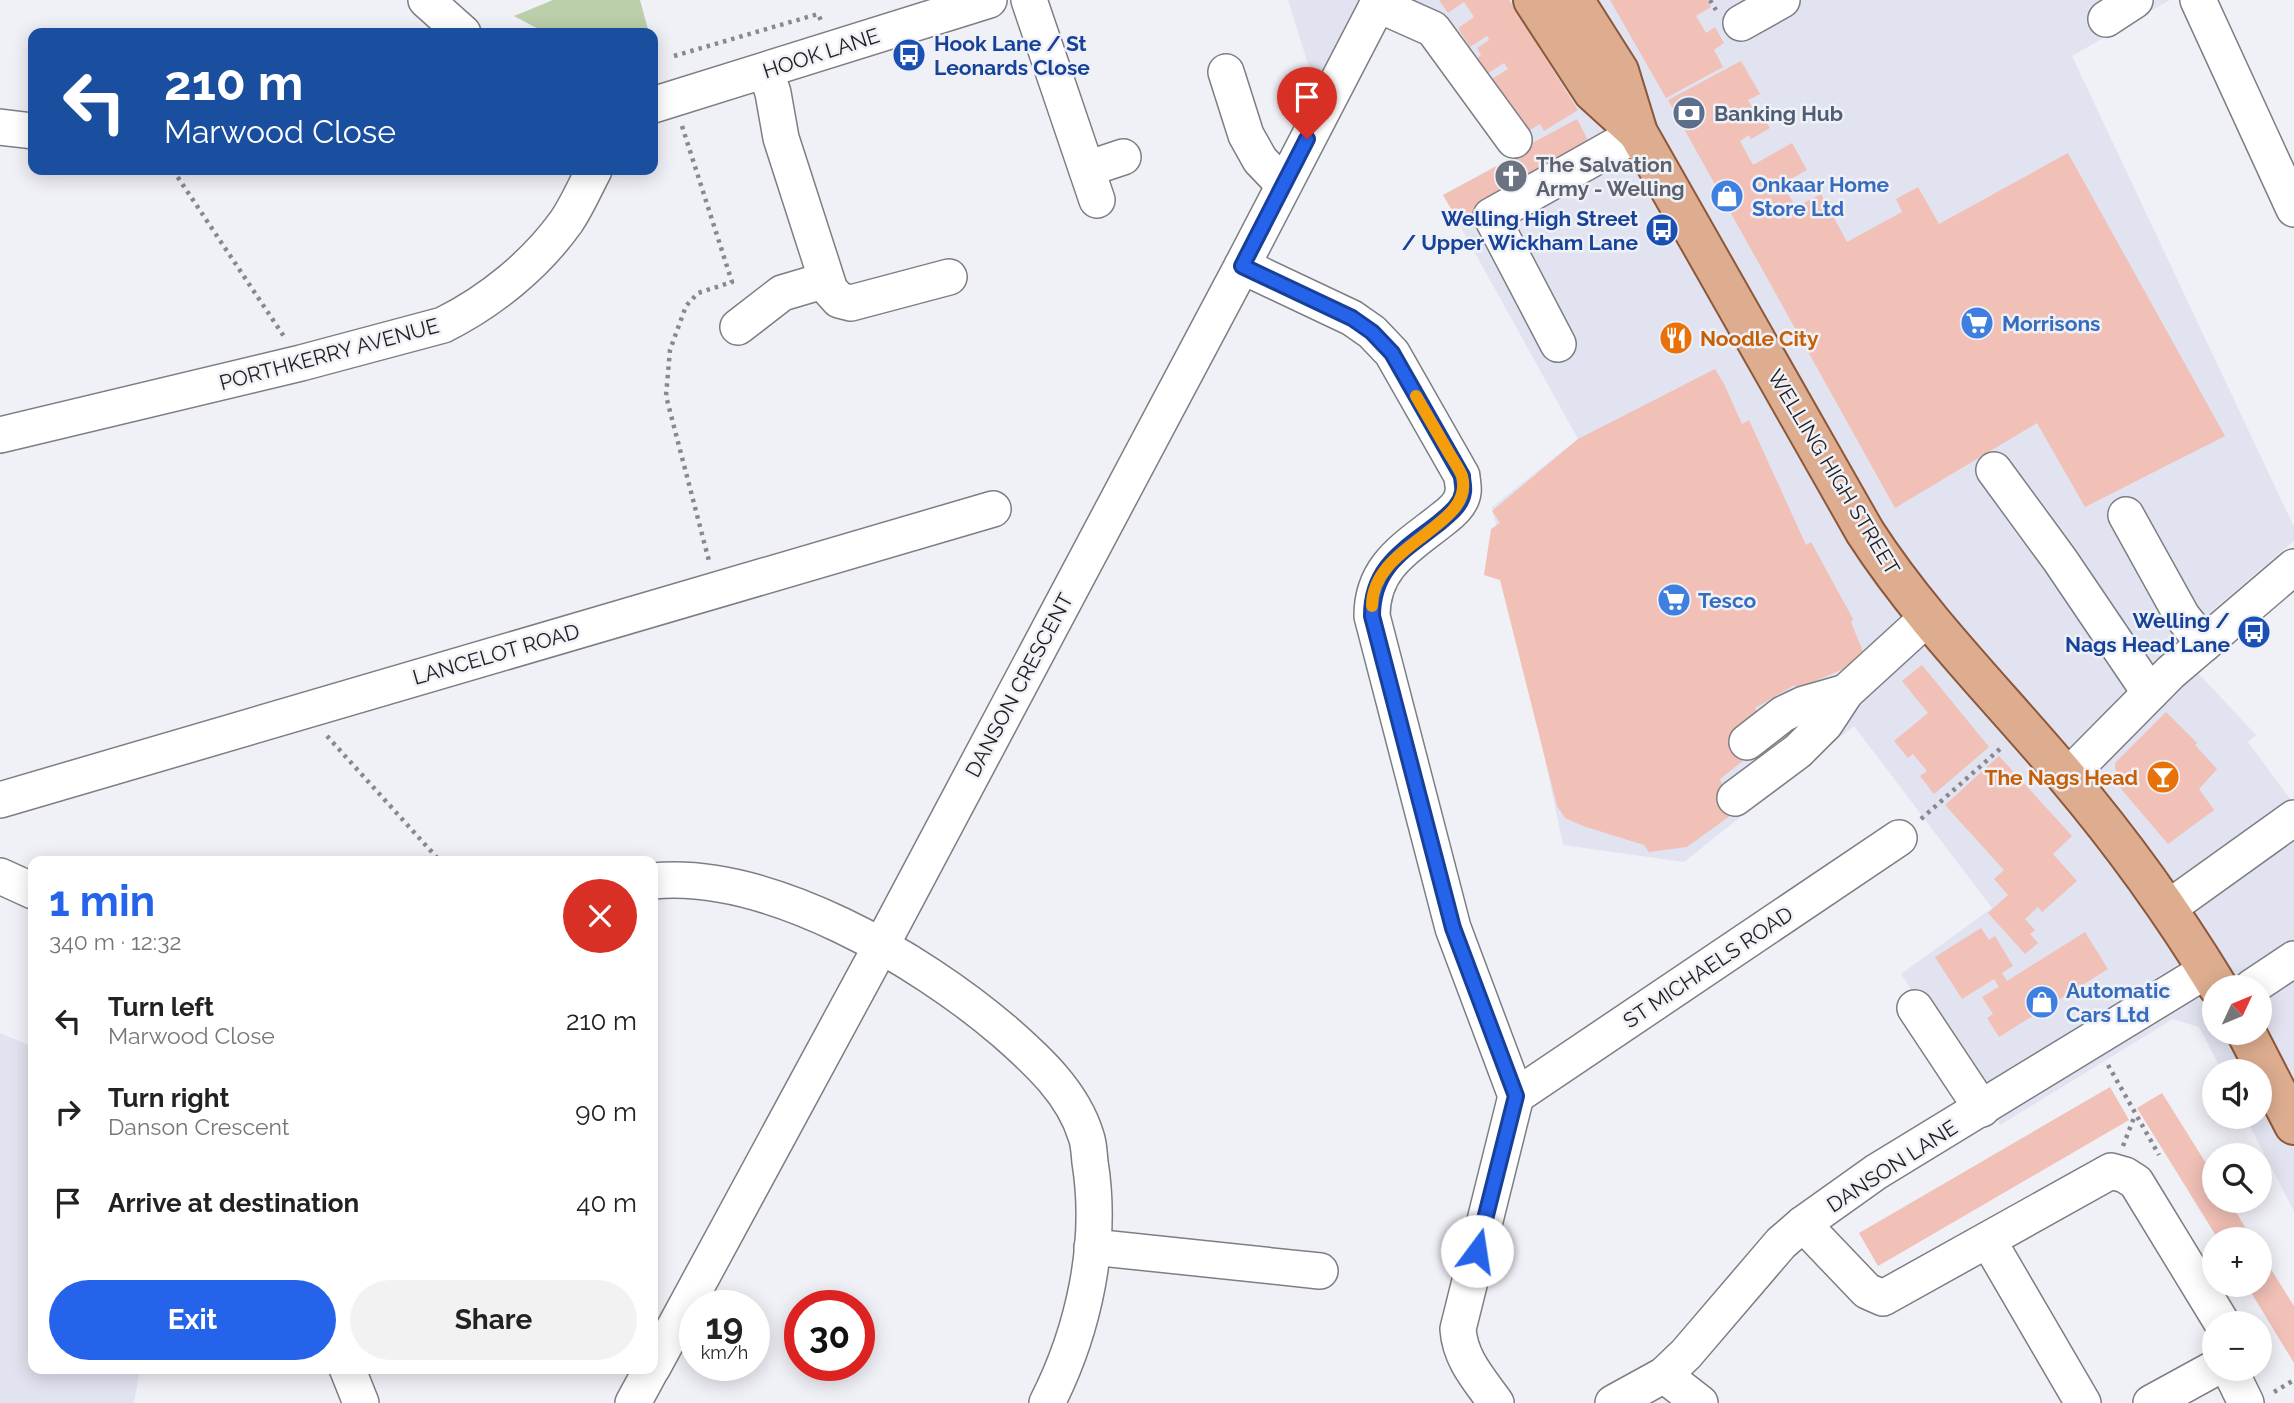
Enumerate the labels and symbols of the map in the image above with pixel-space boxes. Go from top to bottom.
street label: HOOK LANE [760,22,882,84]
place label: Hook Lane / St Leonards Close [934,31,1090,80]
bus stop icon: Hook Lane / St Leonards Close [890,36,928,74]
pin [1277,67,1337,139]
bank icon: Banking Hub [1670,94,1708,132]
place label: Banking Hub [1714,101,1843,126]
place label: The Salvation Army - Welling [1536,152,1685,201]
church icon: The Salvation Army - Welling [1492,157,1530,195]
place label: Onkaar Home Store Ltd [1752,172,1890,221]
shop icon: Onkaar Home Store Ltd [1708,177,1746,215]
place label: Welling High Street / Upper Wickham Lane [1402,206,1638,255]
bus stop icon: Welling High Street / Upper Wickham Lane [1643,211,1681,249]
supermarket icon: Morrisons [1958,304,1996,342]
place label: Morrisons [2002,311,2100,336]
street label: PORTHKERRY AVENUE [216,313,442,395]
restaurant icon: Noodle City [1657,319,1695,357]
place label: Noodle City [1700,326,1819,351]
street label: WELLING HIGH STREET [1763,365,1905,579]
supermarket icon: Tesco [1655,581,1693,619]
place label: Tesco [1698,588,1757,613]
street label: DANSON CRESCENT [960,589,1078,781]
place label: Welling / Nags Head Lane [2065,608,2230,657]
bus stop icon: Welling / Nags Head Lane [2235,613,2273,651]
street label: LANCELOT ROAD [410,618,582,690]
bar icon: The Nags Head [2144,758,2182,796]
place label: The Nags Head [1984,765,2138,790]
street label: ST MICHAELS ROAD [1618,901,1798,1033]
north arrow [2202,975,2272,1045]
place label: Automatic Cars Ltd [2066,978,2170,1027]
shop icon: Automatic Cars Ltd [2023,983,2061,1021]
street label: DANSON LANE [1822,1115,1962,1217]
position arrow [1440,1214,1514,1288]
speed limit sign: 30 [784,1290,875,1381]

